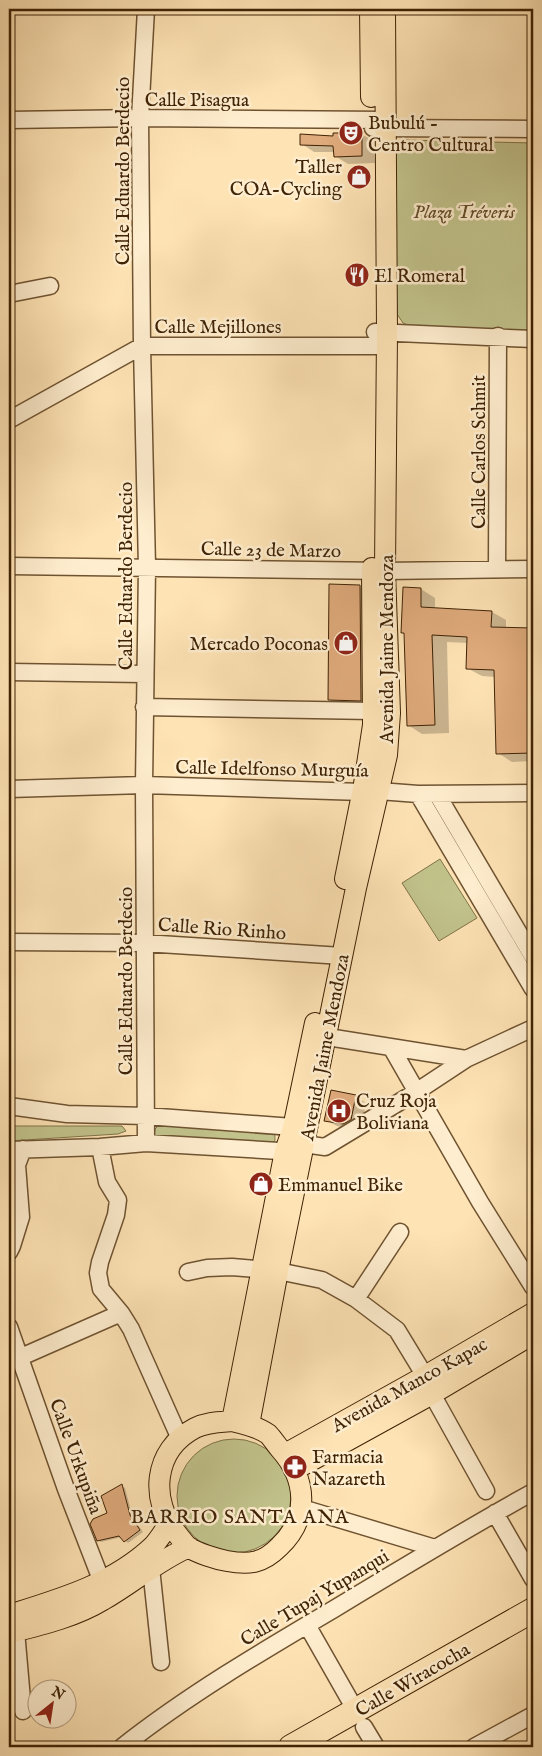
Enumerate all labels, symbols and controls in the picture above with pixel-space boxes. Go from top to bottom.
street label: Calle Eduardo Berdecio [112,77,136,265]
street label: Calle Pisagua [145,89,250,113]
place label: Bubulú - Centro Cultural [368,112,494,158]
theatre icon: Bubulú - Centro Cultural [338,120,364,146]
place label: Taller COA-Cycling [230,156,343,202]
shop icon: Taller COA-Cycling [346,164,372,190]
park label: Plaza Tréveris [413,201,515,225]
restaurant icon: El Romeral [344,262,370,288]
place label: El Romeral [374,265,466,289]
street label: Calle Mejillones [155,316,282,340]
street label: Calle Carlos Schmit [468,374,492,529]
street label: Calle Eduardo Berdecio [115,482,139,670]
street label: Calle 23 de Marzo [201,538,341,564]
street label: Avenida Jaime Mendoza [376,554,400,745]
shop icon: Mercado Poconas [333,630,359,656]
place label: Mercado Poconas [190,633,328,657]
street label: Calle Idelfonso Murguía [175,756,370,784]
street label: Calle Eduardo Berdecio [115,887,139,1075]
street label: Calle Rio Rinho [157,914,287,946]
street label: Avenida Jaime Mendoza [296,952,356,1143]
place label: Cruz Roja Boliviana [356,1090,437,1136]
hospital icon: Cruz Roja Boliviana [326,1098,352,1124]
shop icon: Emmanuel Bike [248,1171,274,1197]
place label: Emmanuel Bike [278,1174,403,1198]
street label: Avenida Manco Kapac [327,1333,492,1439]
street label: Calle Urkupiña [43,1396,107,1518]
place label: Farmacia Nazareth [312,1446,385,1492]
pharmacy icon: Farmacia Nazareth [282,1454,308,1480]
district label: BARRIO SANTA ANA [130,1505,350,1530]
street label: Calle Tupaj Yupanqui [236,1545,394,1653]
street label: Calle Wiracocha [351,1638,475,1723]
north arrow [28,1678,78,1728]
text: N [47,1682,68,1704]

